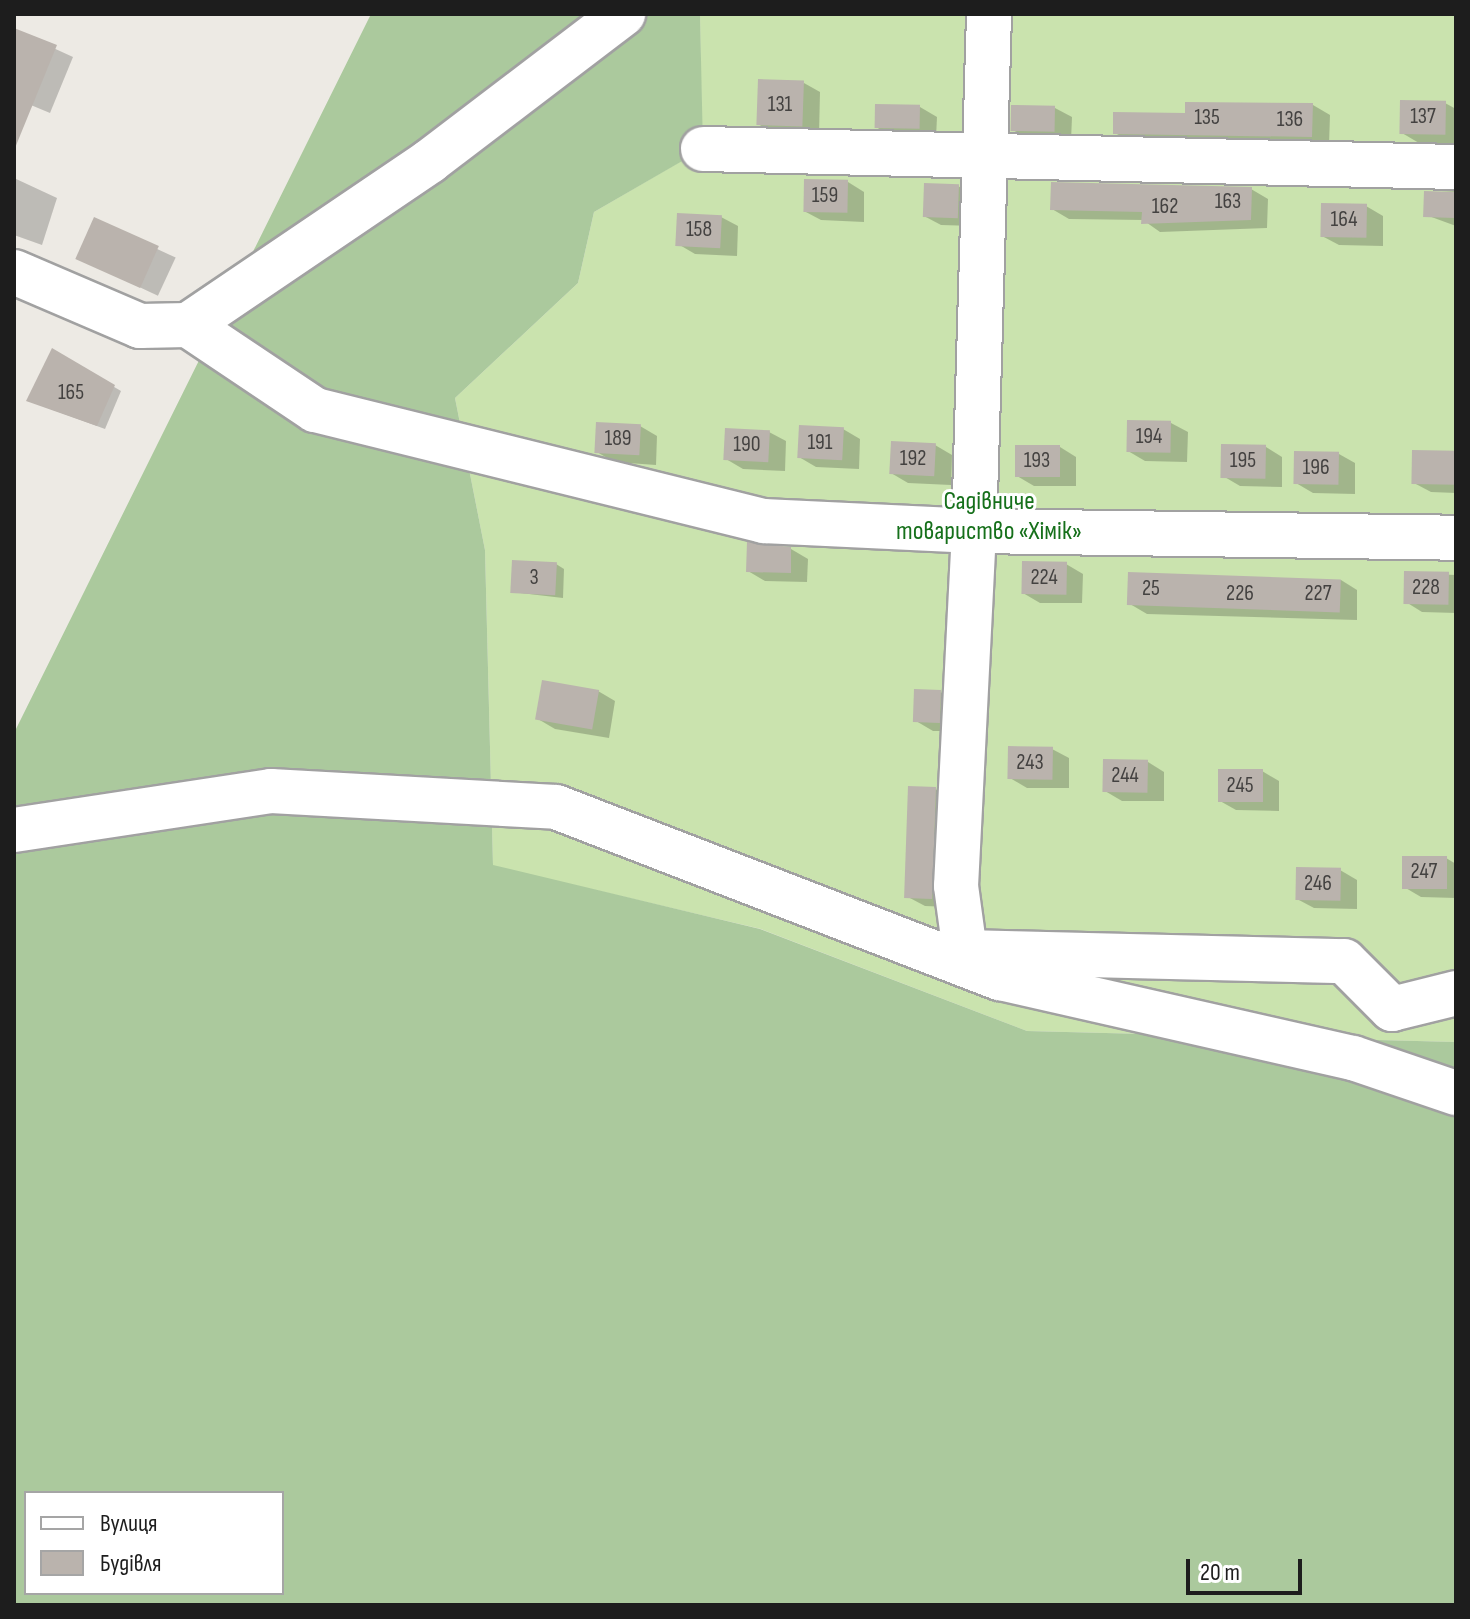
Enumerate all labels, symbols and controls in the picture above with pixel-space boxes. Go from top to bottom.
house number: 131 [768,92,792,118]
house number: 137 [1410,104,1436,130]
house number: 135 [1194,105,1220,131]
house number: 136 [1277,107,1303,133]
house number: 159 [812,183,838,209]
house number: 163 [1215,189,1241,215]
house number: 162 [1152,194,1178,220]
house number: 164 [1331,207,1357,233]
house number: 158 [686,217,712,243]
house number: 165 [58,380,84,406]
house number: 194 [1136,424,1162,450]
house number: 189 [604,426,632,452]
house number: 191 [807,430,833,456]
house number: 190 [733,432,761,458]
house number: 192 [900,446,926,472]
house number: 193 [1024,448,1050,474]
house number: 195 [1230,448,1256,474]
house number: 196 [1302,455,1330,481]
park label: Садівниче товариство «Хімік» [896,486,1082,548]
house number: 3 [529,565,539,591]
house number: 224 [1030,565,1058,591]
house number: 228 [1412,575,1440,601]
house number: 25 [1142,576,1160,602]
house number: 226 [1226,581,1254,607]
house number: 227 [1305,581,1331,607]
house number: 243 [1016,750,1044,776]
house number: 244 [1111,763,1139,789]
house number: 245 [1226,773,1254,799]
house number: 247 [1411,859,1437,885]
house number: 246 [1304,871,1332,897]
legend [24,1491,284,1595]
text: Вулиця [100,1509,158,1538]
scale bar [1190,1543,1306,1593]
text: Будівля [100,1549,161,1578]
text: 20 m [1200,1558,1240,1587]

